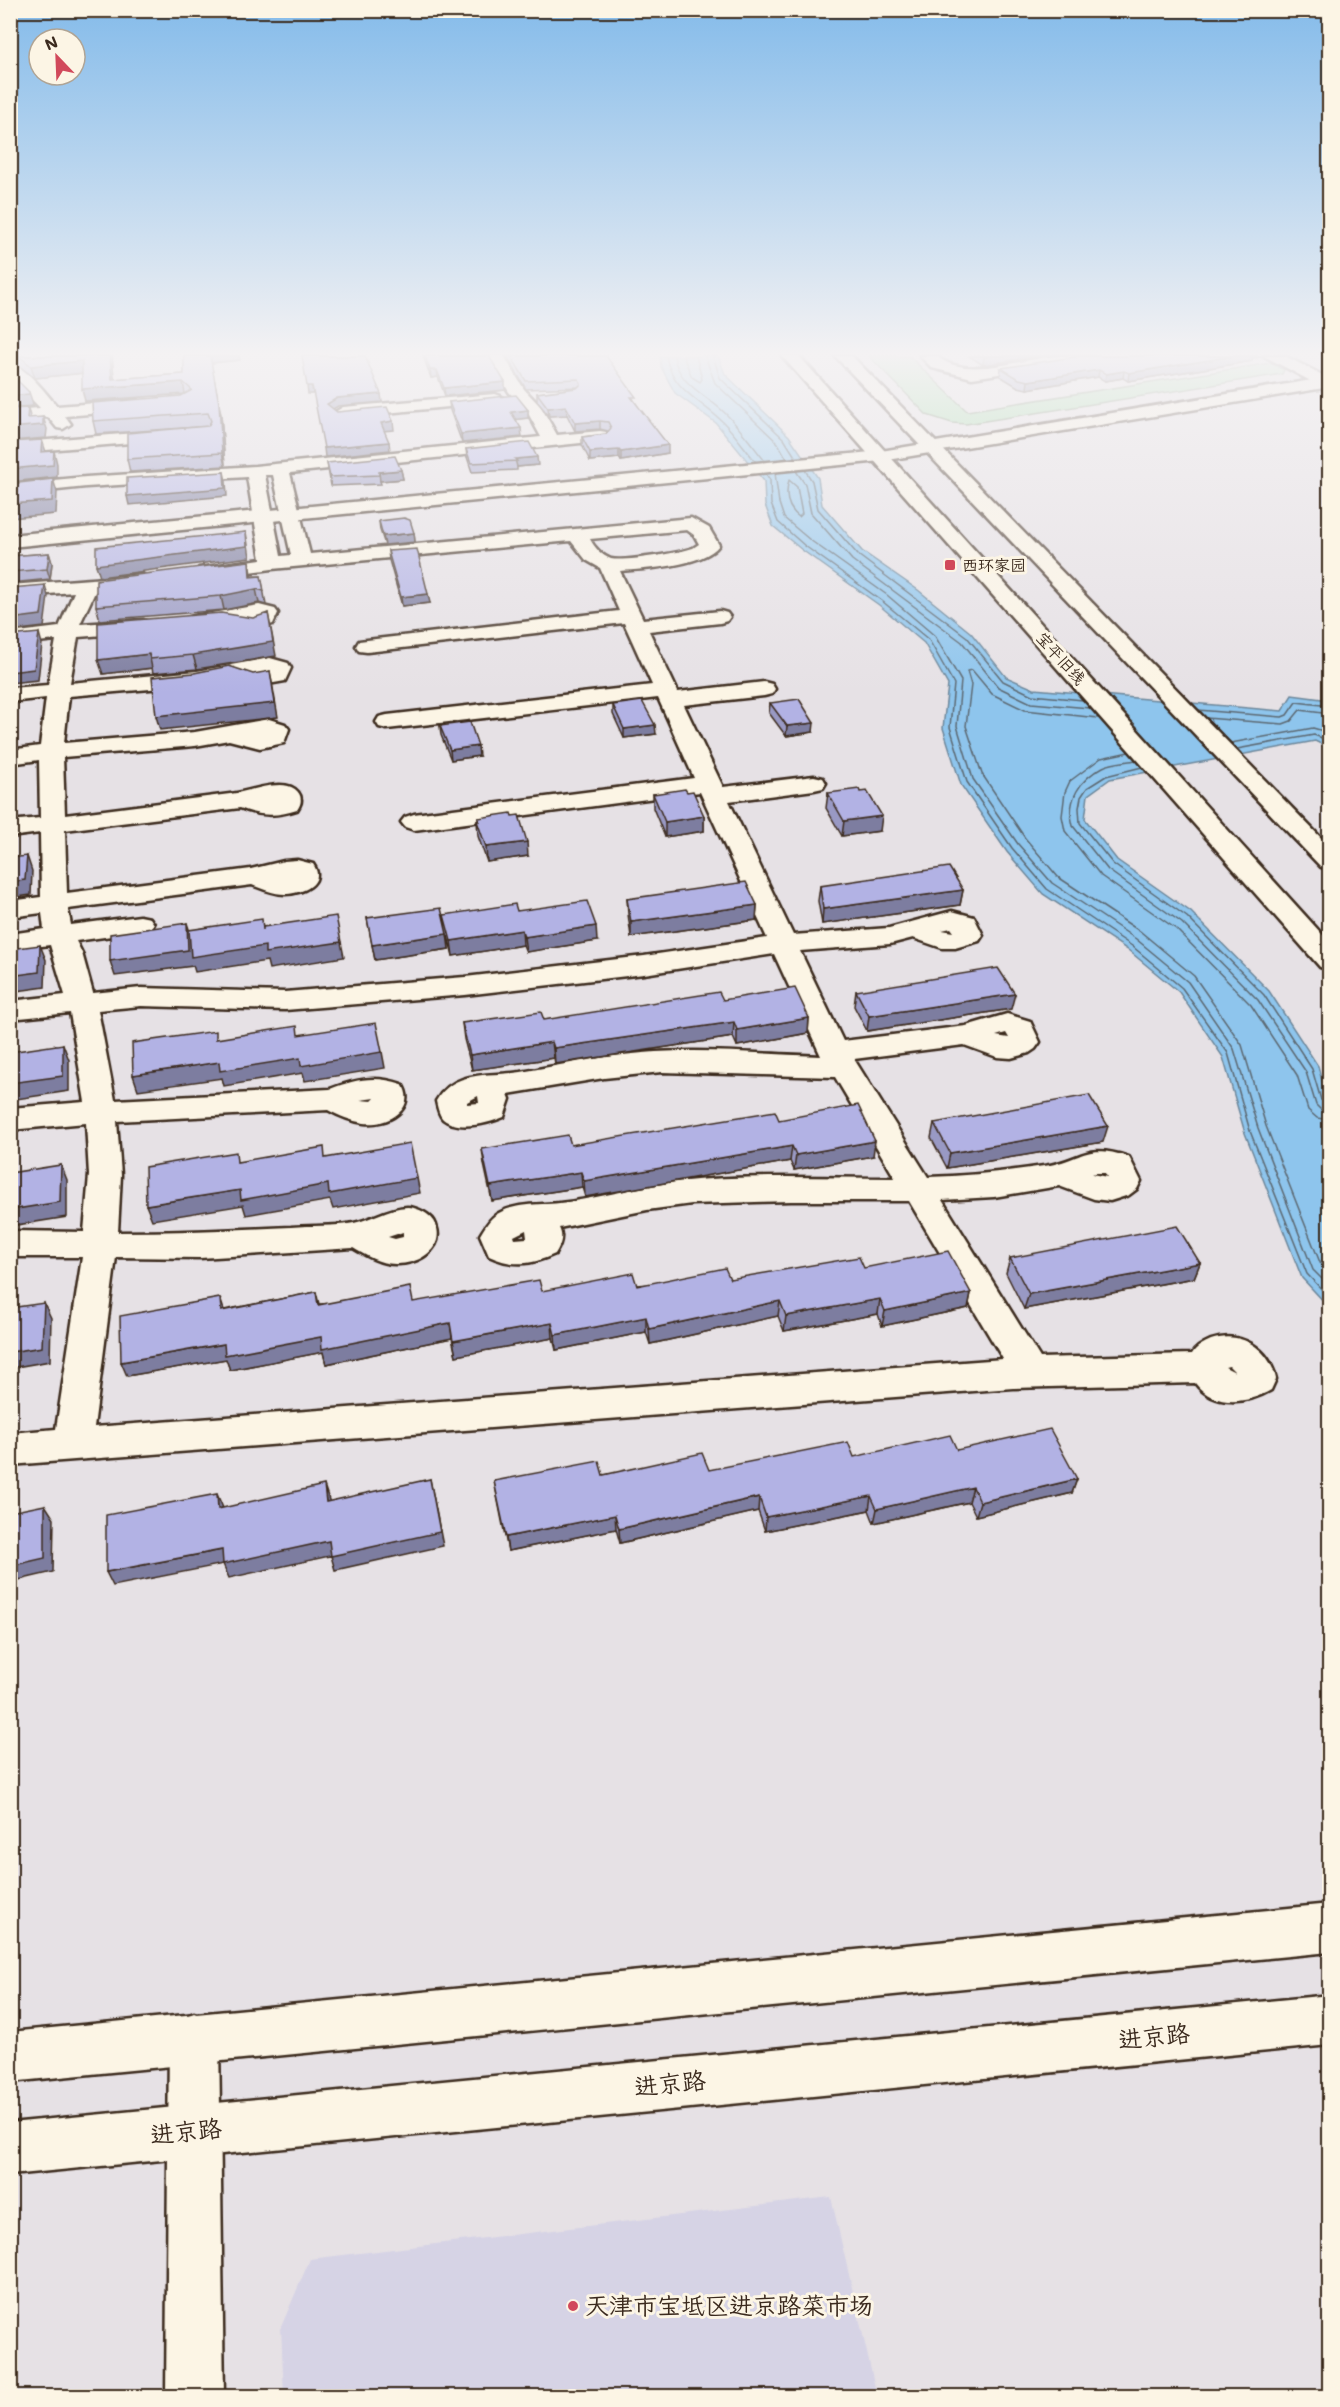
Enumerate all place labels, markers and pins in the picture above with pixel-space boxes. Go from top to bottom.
place label: 西环家园 [962,554,1026,575]
marker: 西环家园 [943,558,957,572]
place label: 天津市宝坻区进京路菜市场 [585,2289,873,2320]
marker: 天津市宝坻区进京路菜市场 [566,2299,580,2313]

